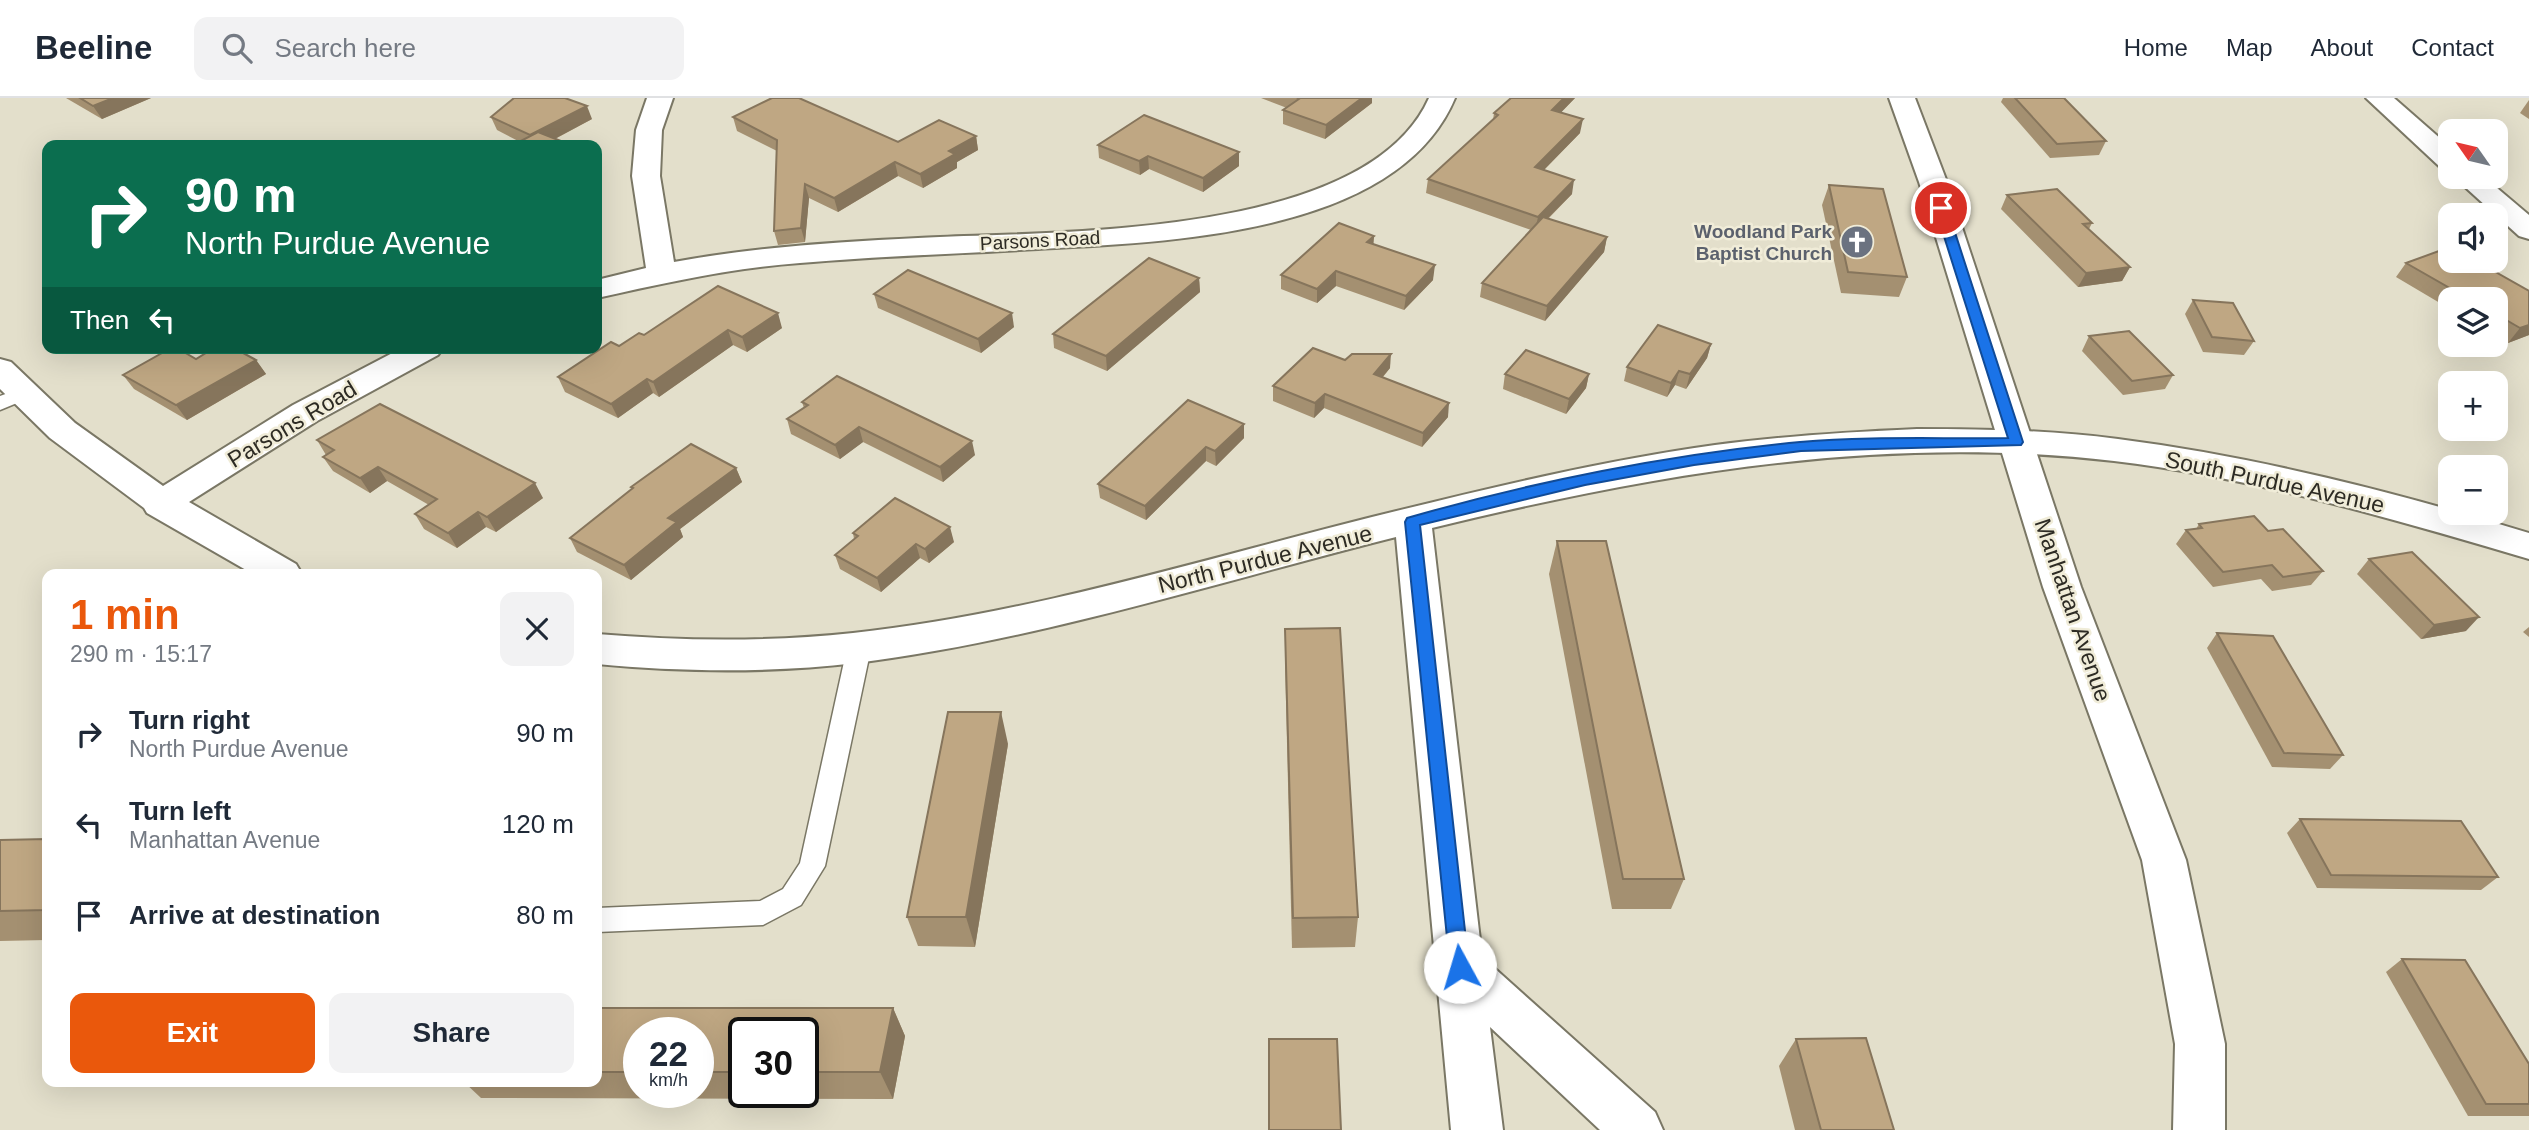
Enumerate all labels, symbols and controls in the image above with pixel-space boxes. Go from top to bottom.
search box [194,17,684,80]
text: Beeline [35,29,152,66]
icon: search [218,29,256,67]
text: Search here [274,33,416,63]
text: Home [2124,34,2188,61]
text: Map [2226,34,2273,61]
text: About [2311,34,2373,61]
text: Contact [2411,34,2494,61]
north arrow [2438,119,2508,189]
map controls [2438,119,2508,525]
icon: right [70,168,161,259]
text: 90 m [185,168,297,222]
pin [1911,178,1971,238]
icon: arrive [1922,189,1960,227]
button: sound [2438,203,2508,273]
place label: Woodland Park Baptist Church [1694,221,1832,264]
church icon: Woodland Park Baptist Church [1838,223,1876,261]
text: North Purdue Avenue [185,225,490,261]
street label: Parsons Road [979,227,1101,254]
button: layers [2438,287,2508,357]
icon: left [143,301,181,339]
text: Then [70,305,129,335]
button: + [2438,371,2508,441]
street label: Parsons Road [223,375,361,473]
street label: South Purdue Avenue [2163,446,2387,518]
button: − [2438,455,2508,525]
street label: Manhattan Avenue [2030,515,2116,705]
street label: North Purdue Avenue [1155,520,1375,598]
text: 1 min [70,591,180,638]
button: close [500,592,574,666]
text: 290 m · 15:17 [70,641,212,667]
text: Turn right [129,705,250,735]
icon: right [70,715,108,753]
text: 90 m [516,718,574,748]
text: North Purdue Avenue [129,736,349,762]
text: Turn left [129,796,231,826]
icon: left [70,806,108,844]
text: 120 m [502,809,574,839]
text: Manhattan Avenue [129,827,320,853]
icon: arrive [70,897,108,935]
text: Arrive at destination [129,900,380,930]
text: 80 m [516,900,574,930]
position arrow [1423,930,1497,1004]
button: Exit [70,993,315,1073]
button: Share [329,993,574,1073]
speed limit sign: 30 [728,1017,819,1108]
text: 22 [649,1034,688,1073]
text: km/h [649,1070,688,1090]

